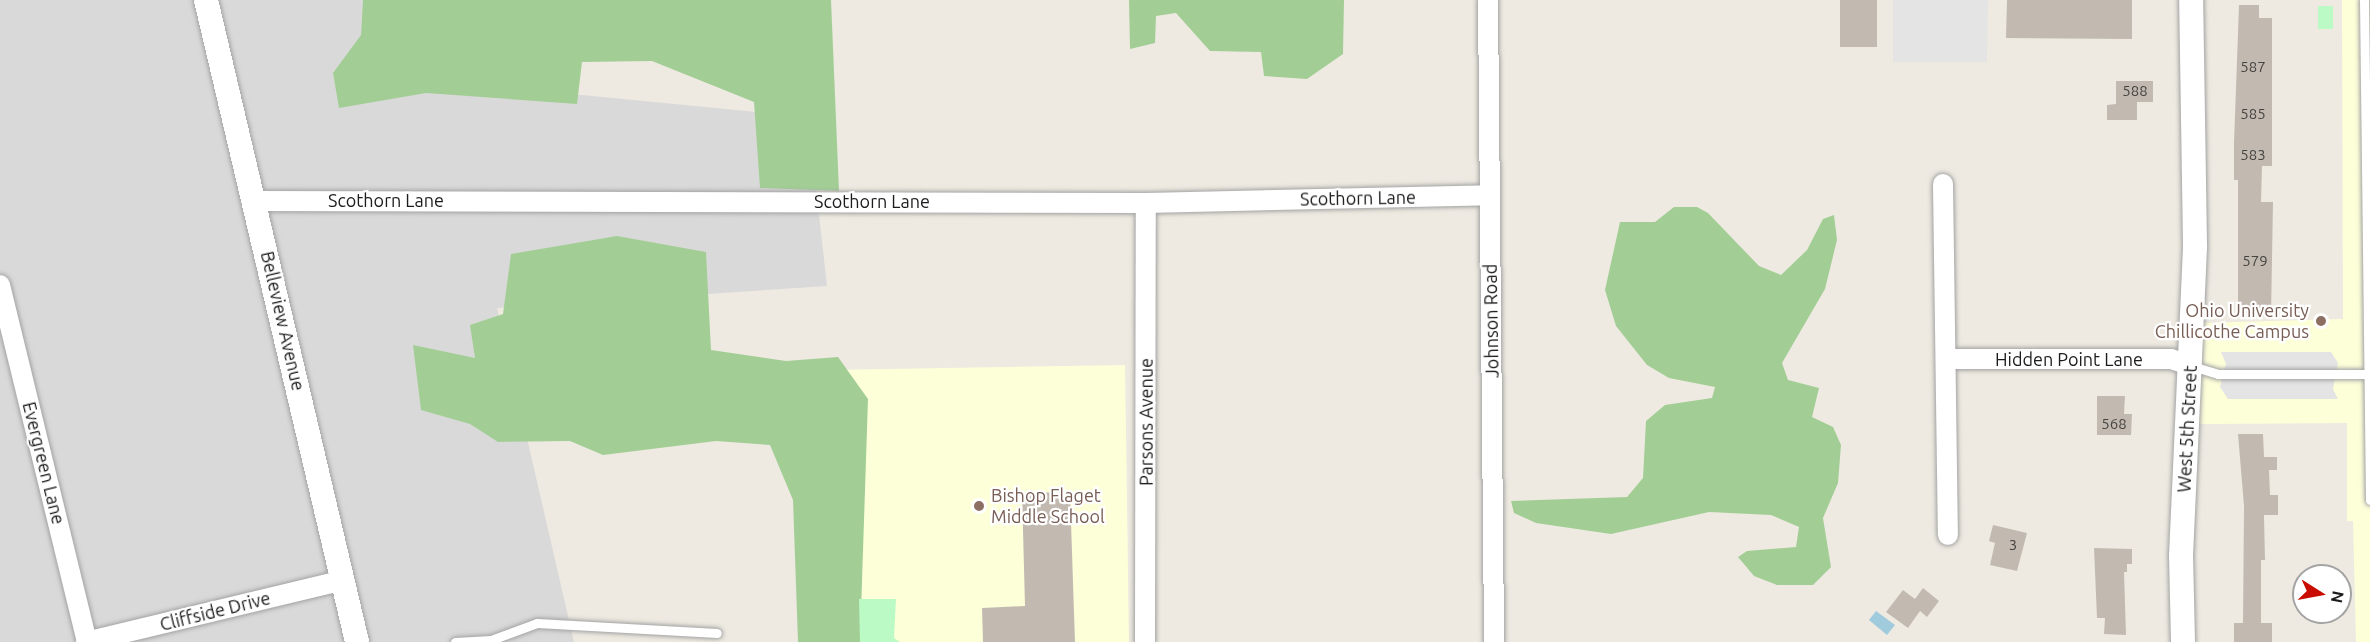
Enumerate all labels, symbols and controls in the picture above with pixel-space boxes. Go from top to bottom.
house number: 587 [2240,58,2266,76]
house number: 588 [2122,82,2148,100]
house number: 585 [2240,105,2266,123]
house number: 583 [2240,146,2266,164]
street label: Scothorn Lane [1300,186,1416,210]
street label: Scothorn Lane [328,189,444,211]
street label: Scothorn Lane [814,190,930,212]
street label: Belleview Avenue [256,249,310,393]
house number: 579 [2242,252,2268,270]
street label: Johnson Road [1479,264,1503,378]
place label: Ohio University Chillicothe Campus [2155,300,2309,342]
marker: Ohio University Chillicothe Campus [2314,314,2328,328]
street label: Hidden Point Lane [1995,348,2143,370]
street label: Parsons Avenue [1135,358,1157,486]
street label: West 5th Street [2173,365,2201,493]
street label: Evergreen Lane [18,400,70,526]
house number: 568 [2101,415,2127,433]
place label: Bishop Flaget Middle School [991,485,1105,528]
marker: Bishop Flaget Middle School [972,499,986,513]
house number: 3 [2009,536,2017,554]
north arrow [2292,564,2352,624]
street label: Cliffside Drive [157,587,273,635]
text: N [2328,589,2348,605]

